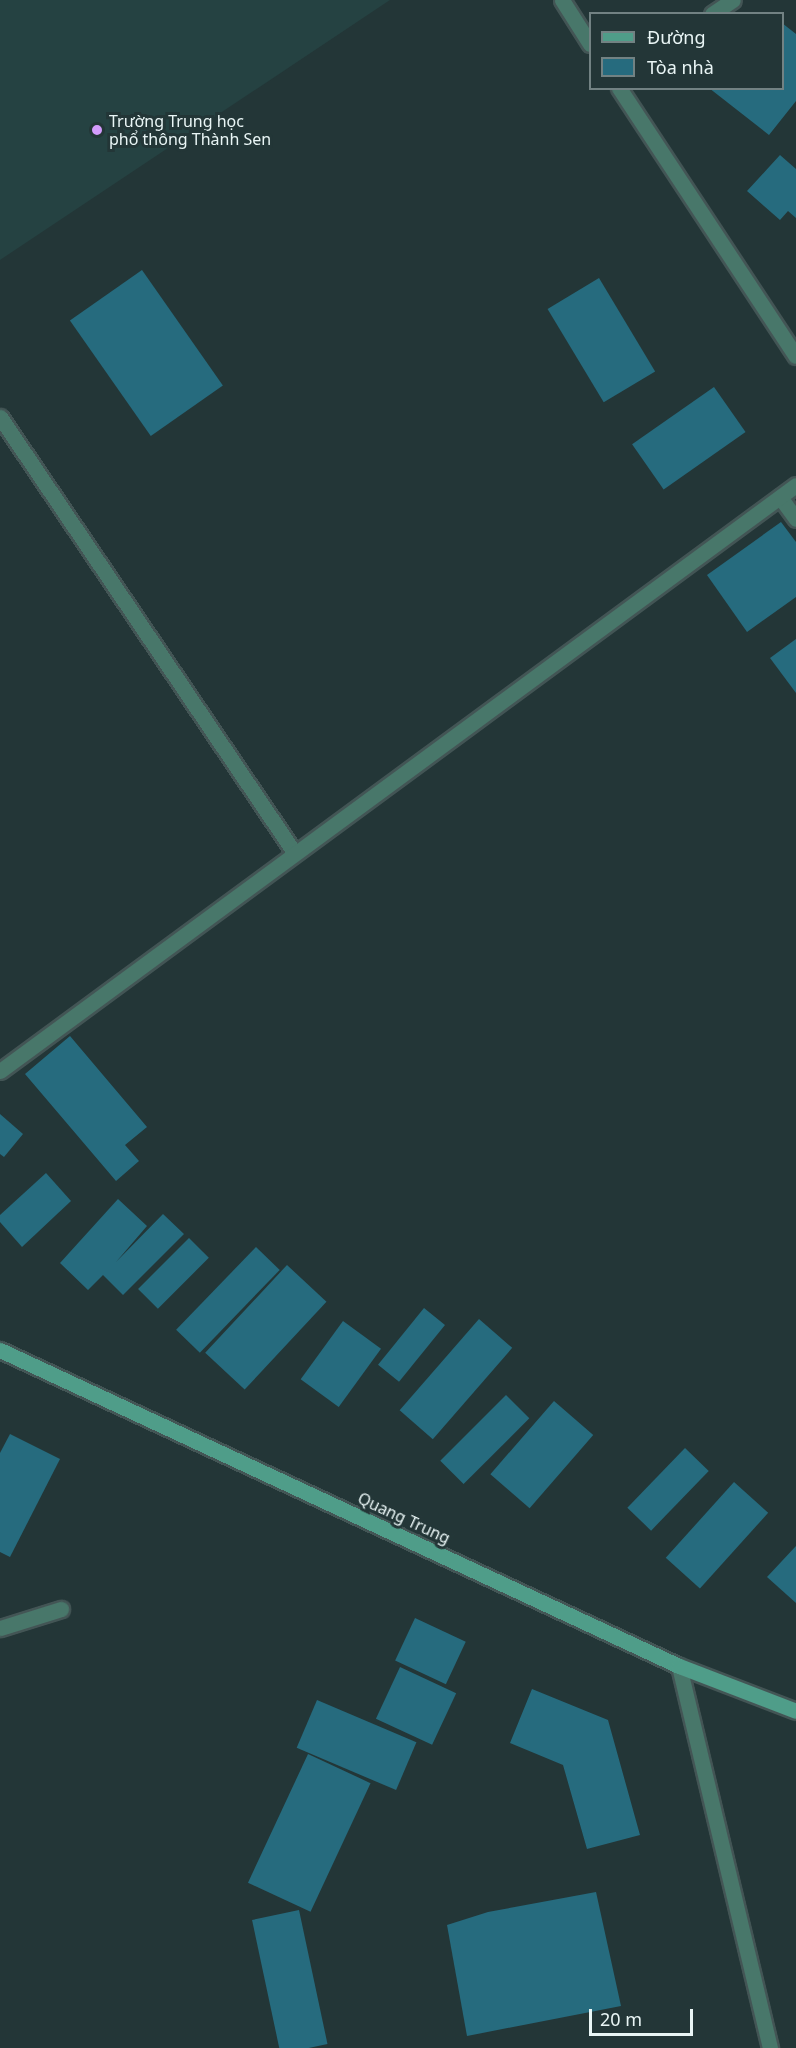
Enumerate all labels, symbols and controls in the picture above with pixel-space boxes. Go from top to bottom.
legend [589,12,784,90]
text: Đường [647,25,706,49]
text: Tòa nhà [647,55,714,79]
place label: Trường Trung học phổ thông Thành Sen [109,111,271,149]
marker: Trường Trung học phổ thông Thành Sen [90,123,104,137]
street label: Quang Trung [355,1488,453,1548]
scale bar [592,1997,696,2035]
text: 20 m [600,2007,642,2031]

